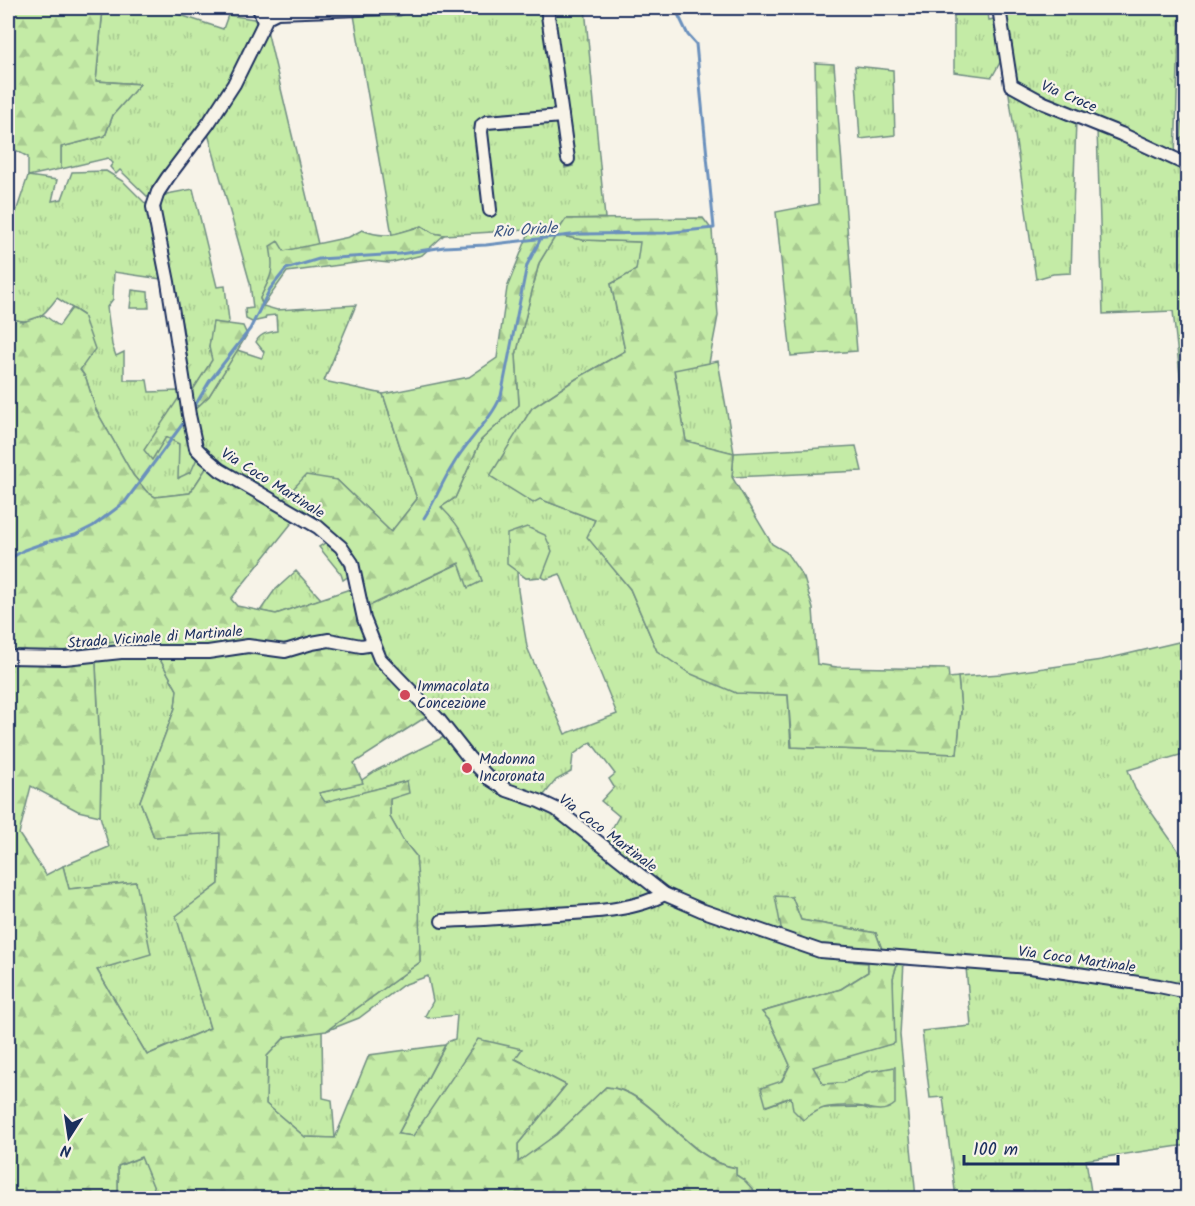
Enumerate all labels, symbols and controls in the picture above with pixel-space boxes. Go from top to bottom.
street label: Via Croce [1037,74,1101,120]
water label: Rio Oriale [492,216,560,245]
street label: Via Coco Martinale [216,442,329,526]
street label: Strada Vicinale di Martinale [67,620,244,656]
place label: Immacolata Concezione [417,675,490,716]
marker: Immacolata Concezione [398,688,412,702]
place label: Madonna Incoronata [479,748,545,789]
marker: Madonna Incoronata [460,761,474,775]
street label: Via Coco Martinale [553,789,662,879]
street label: Via Coco Martinale [1017,940,1137,980]
north arrow [39,1107,99,1167]
scale bar [964,1128,1118,1166]
text: 100 m [973,1136,1018,1165]
text: N [59,1137,74,1163]

